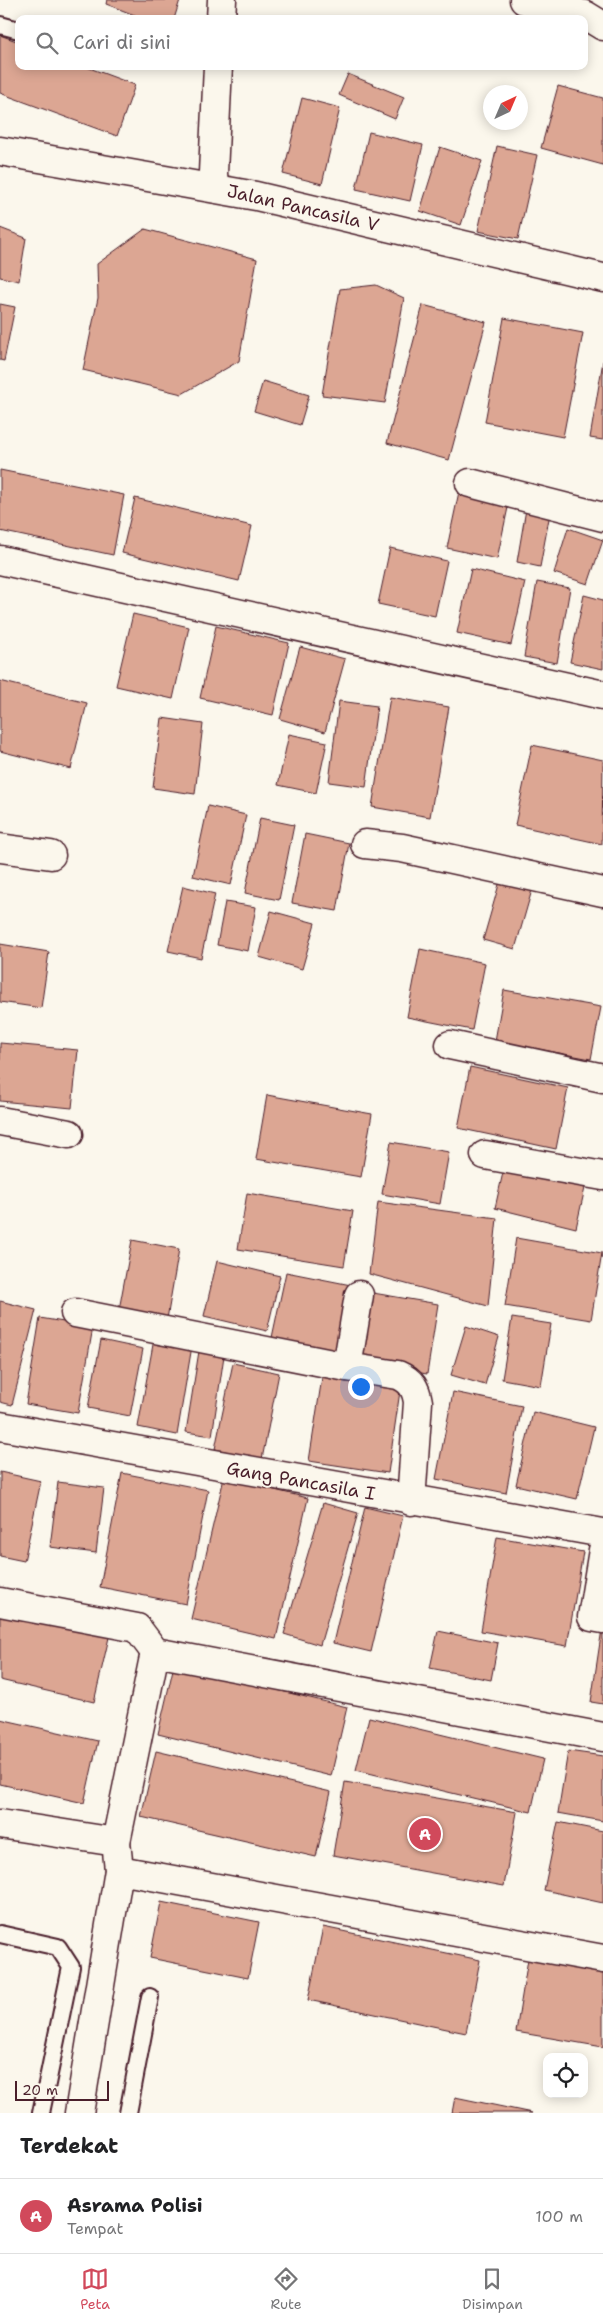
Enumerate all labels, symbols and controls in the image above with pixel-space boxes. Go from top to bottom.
search box [15,15,588,70]
icon: search [33,29,61,57]
text: Cari di sini [73,30,171,55]
north arrow [483,85,528,130]
street label: Jalan Pancasila V [225,179,381,237]
your location [348,1374,374,1400]
street label: Gang Pancasila I [225,1456,377,1506]
pin: A [409,1815,441,1853]
map controls [543,2053,588,2098]
button: locate [543,2053,588,2098]
scale bar [15,2078,109,2101]
text: 20 m [22,2081,58,2099]
text: Terdekat [20,2132,118,2160]
text: Asrama Polisi [67,2193,203,2218]
text: A [30,2206,42,2227]
text: 100 m [535,2206,583,2227]
text: Tempat [67,2218,123,2239]
tab: Peta [80,2265,110,2313]
tab: Rute [271,2265,302,2313]
tab: Disimpan [462,2265,523,2313]

